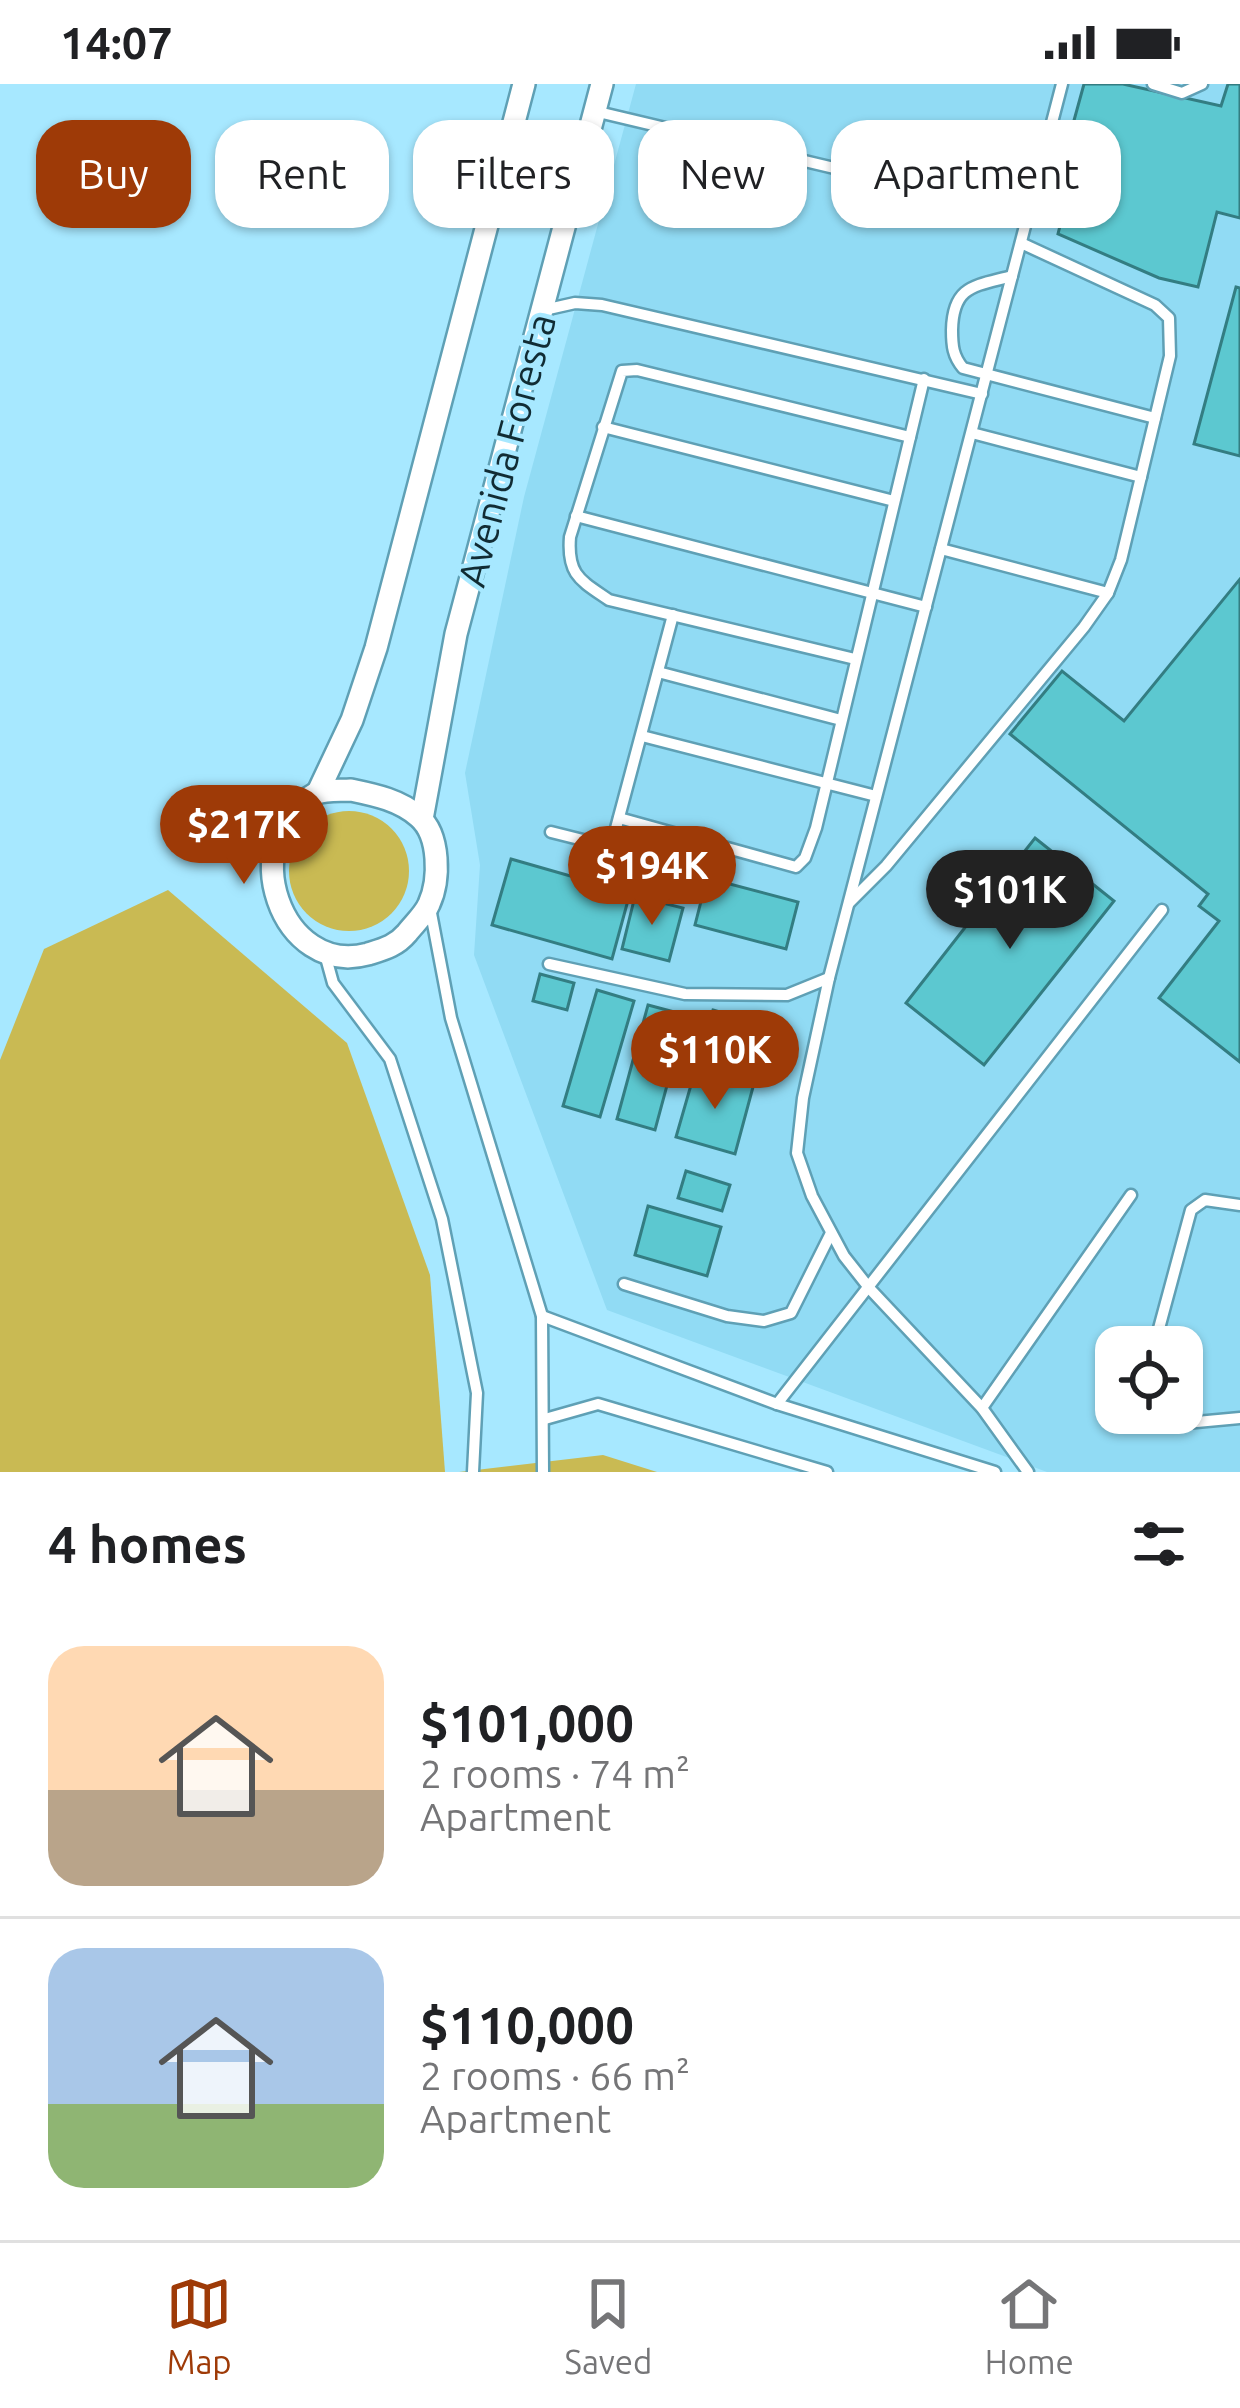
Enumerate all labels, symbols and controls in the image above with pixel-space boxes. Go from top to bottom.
text: 14:07 [60,17,173,68]
chip: Buy [36,120,191,228]
chip: Rent [215,120,389,228]
chip: Filters [413,120,614,228]
chip: New [638,120,807,228]
chip: Apartment [831,120,1121,228]
street label: Avenida Foresta [449,309,563,591]
pin: $217K [160,785,328,887]
text: $217K [187,802,301,845]
pin: $194K [568,826,736,928]
text: $194K [595,843,709,886]
pin: $101K [926,850,1094,952]
text: $101K [953,867,1067,910]
pin: $110K [631,1010,799,1112]
text: $110K [658,1027,772,1070]
map controls [1095,1326,1203,1434]
button: locate [1095,1326,1203,1434]
icon: filters [1126,1511,1192,1577]
text: 4 homes [48,1515,247,1573]
icon: home [144,1694,288,1838]
text: $101,000 [420,1694,634,1752]
text: 2 rooms · 74 m² [420,1752,690,1795]
text: Apartment [420,1795,611,1838]
icon: home [144,1996,288,2140]
text: $110,000 [420,1996,634,2054]
text: 2 rooms · 66 m² [420,2054,690,2097]
text: Apartment [420,2097,611,2140]
tab: Map [166,2271,232,2380]
tab: Saved [565,2271,652,2380]
tab: Home [985,2271,1074,2380]

